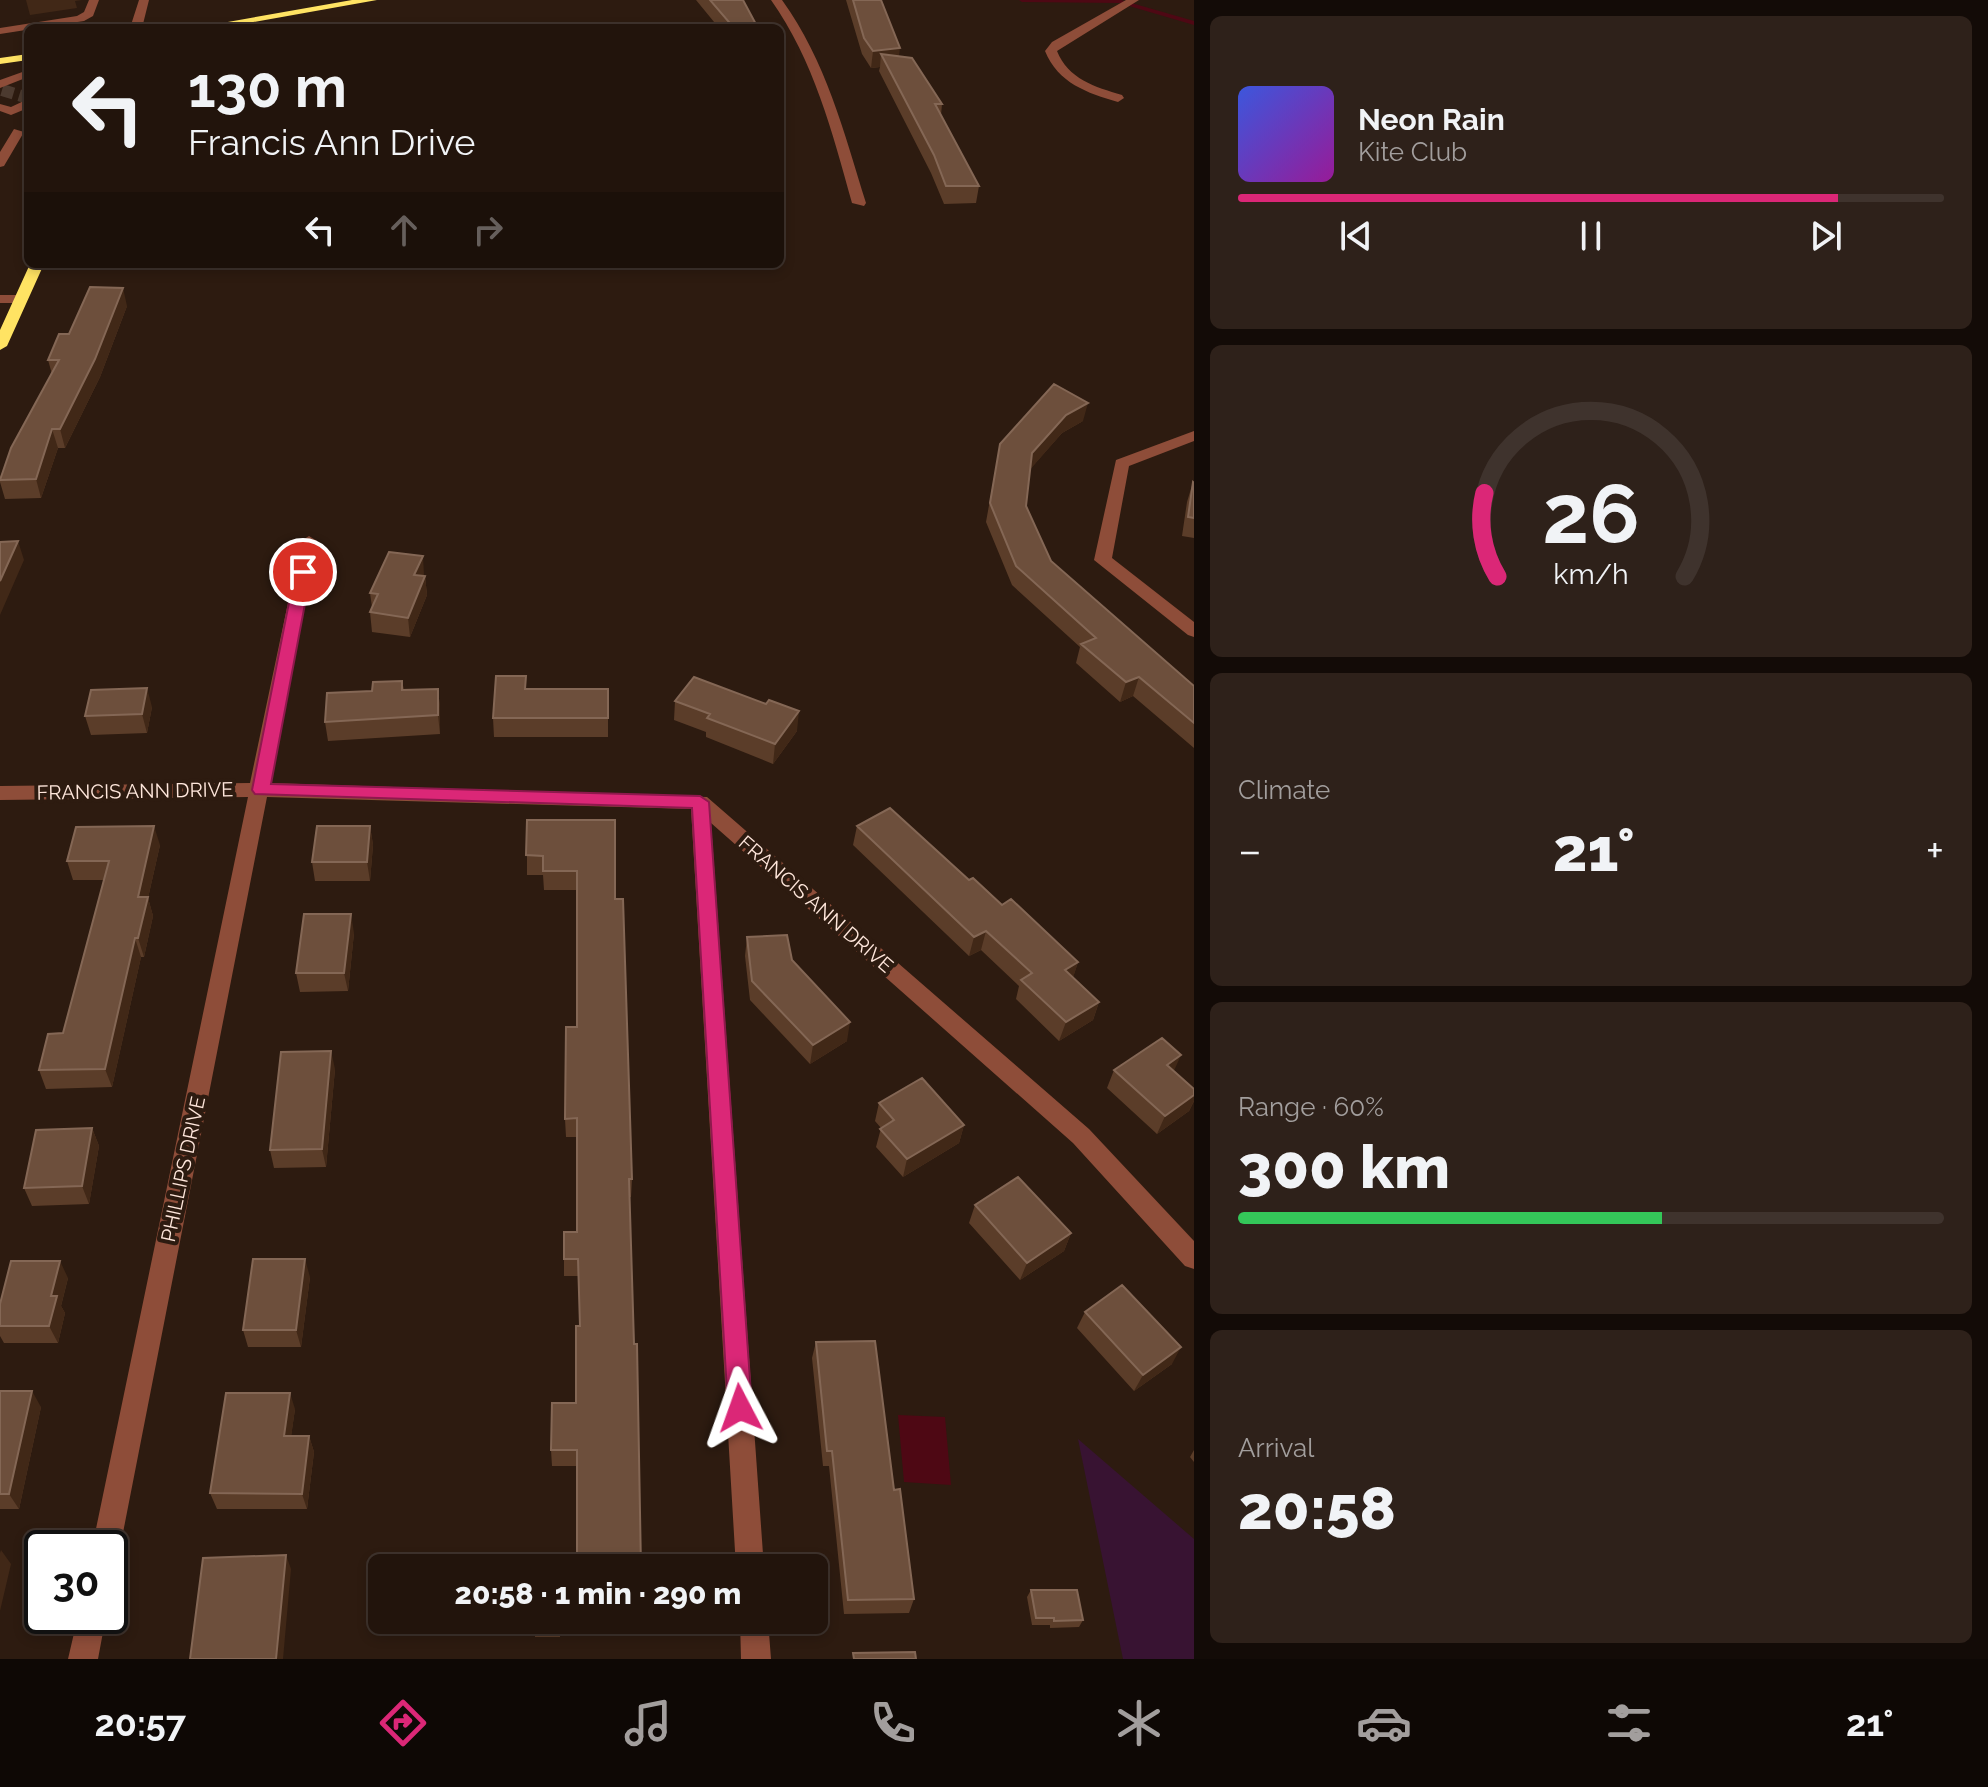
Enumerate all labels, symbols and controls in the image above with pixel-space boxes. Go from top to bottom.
text: 130 m [188,54,347,120]
icon: left [56,56,160,160]
text: Neon Rain [1358,102,1505,137]
text: Francis Ann Drive [188,121,475,163]
text: Kite Club [1358,137,1467,167]
icon: left [298,208,342,252]
icon: ahead [382,208,426,252]
icon: right [466,208,510,252]
icon: previous [1334,214,1378,258]
icon: pause [1569,214,1613,258]
icon: next [1804,214,1848,258]
text: 26 [1542,464,1640,561]
pin [269,538,337,606]
icon: arrive [281,550,325,594]
text: km/h [1553,557,1629,591]
text: Climate [1238,775,1330,805]
street label: FRANCIS ANN DRIVE [36,777,234,805]
text: 21° [1553,815,1635,885]
text: − [1238,825,1262,876]
text: + [1926,825,1944,876]
street label: FRANCIS ANN DRIVE [734,830,898,978]
text: Range · 60% [1238,1092,1384,1122]
street label: PHILLIPS DRIVE [156,1094,210,1244]
text: 300 km [1238,1132,1450,1202]
position arrow [698,1366,782,1450]
text: Arrival [1238,1433,1314,1463]
text: 20:58 [1238,1473,1396,1543]
speed limit sign: 30 [24,1530,128,1634]
text: 20:58 · 1 min · 290 m [455,1576,741,1611]
icon: directions [375,1695,431,1751]
icon: music [620,1695,676,1751]
icon: phone [865,1695,921,1751]
icon: climate [1111,1695,1167,1751]
icon: car [1356,1695,1412,1751]
icon: filters [1601,1695,1657,1751]
text: 20:57 [95,1702,186,1744]
text: 21° [1846,1702,1893,1744]

